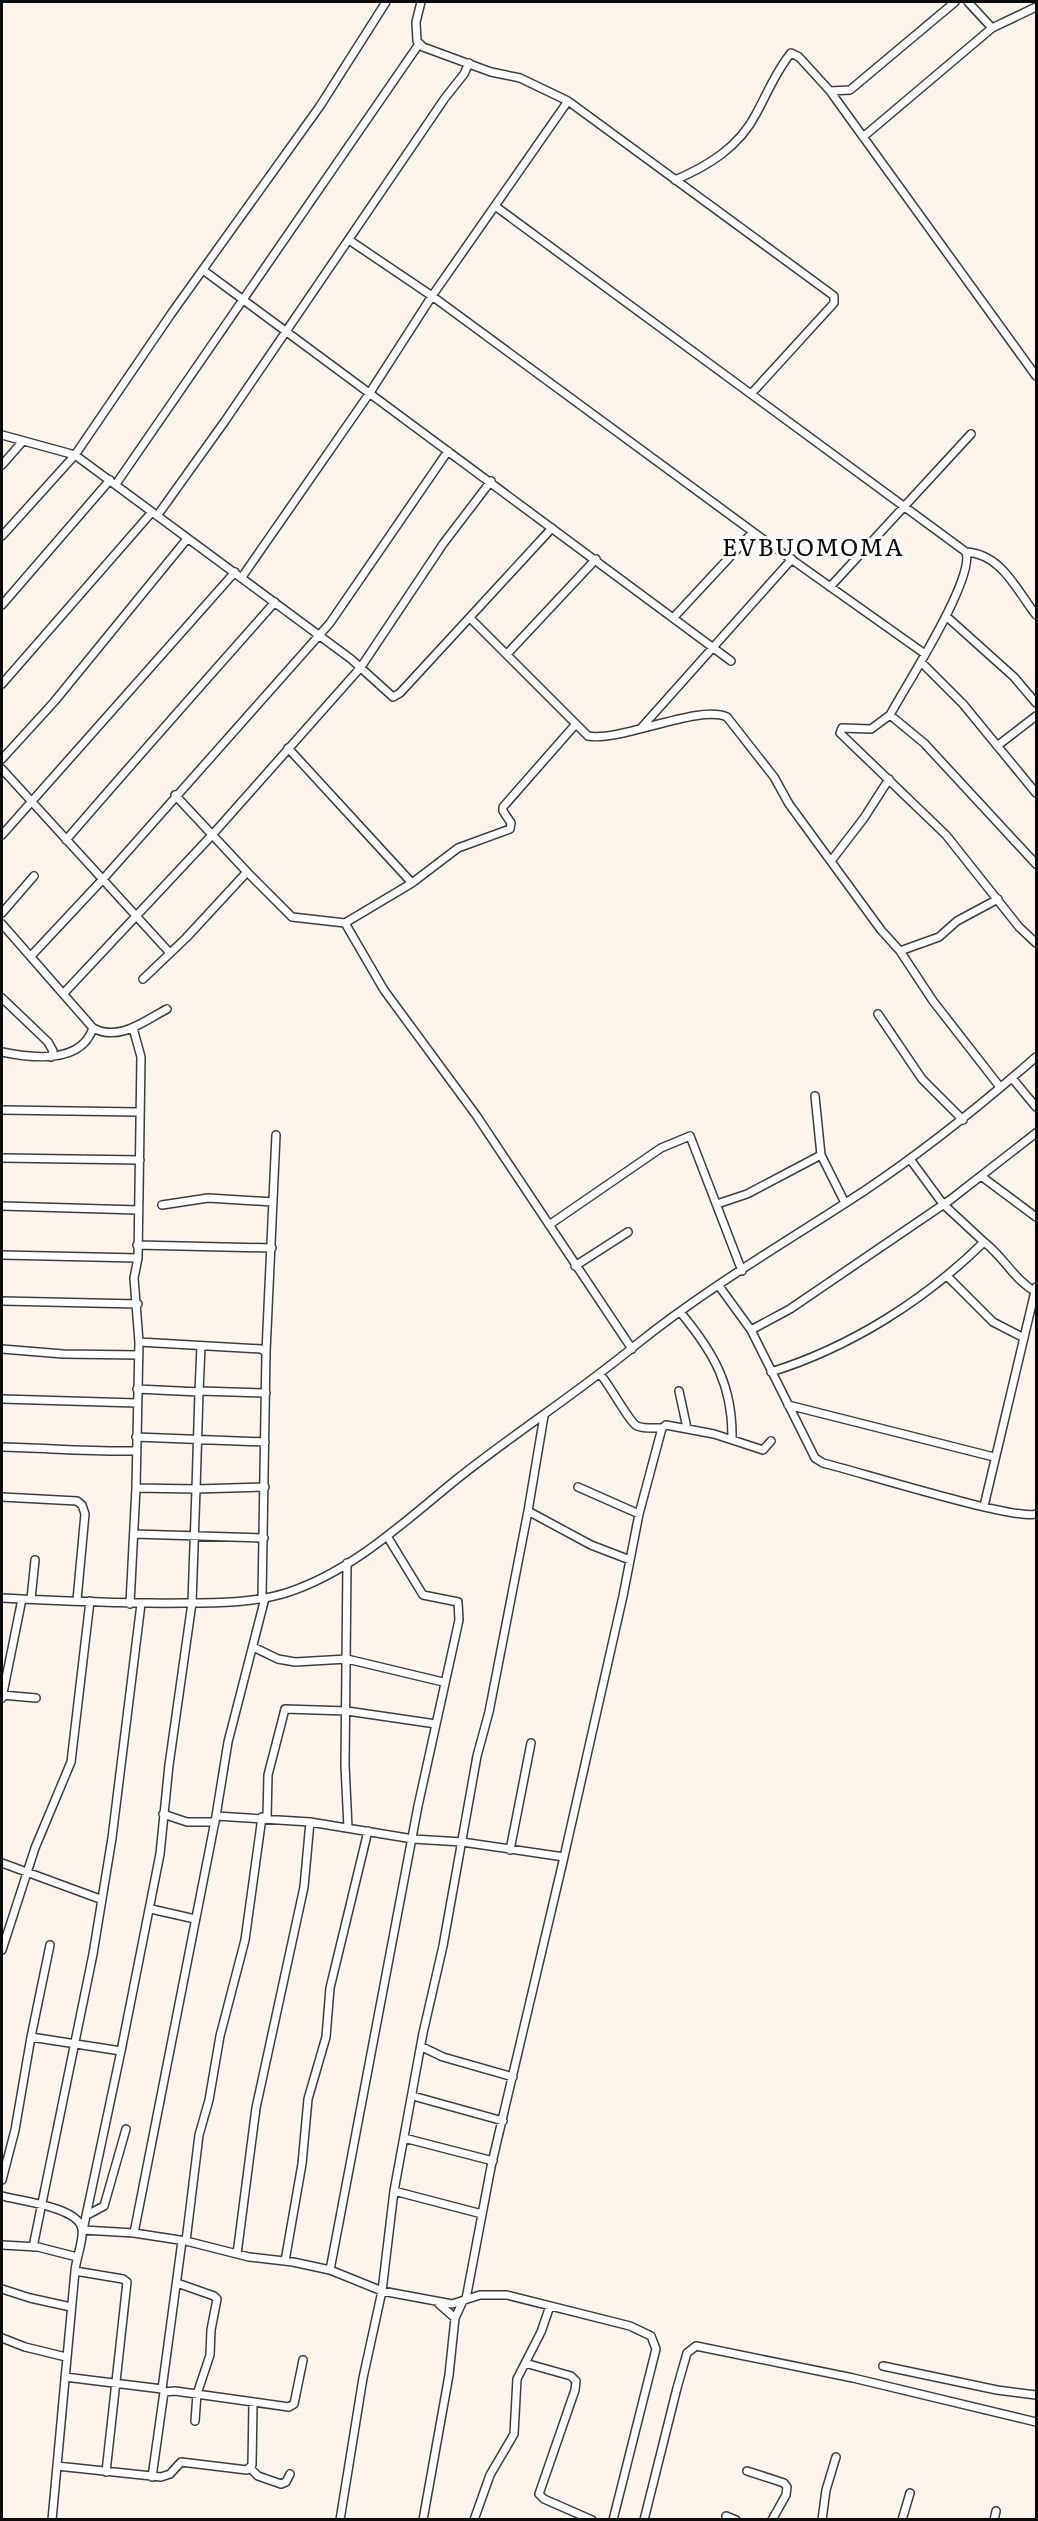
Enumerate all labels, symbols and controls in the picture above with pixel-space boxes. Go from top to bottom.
district label: EVBUOMOMA [722,528,904,563]

